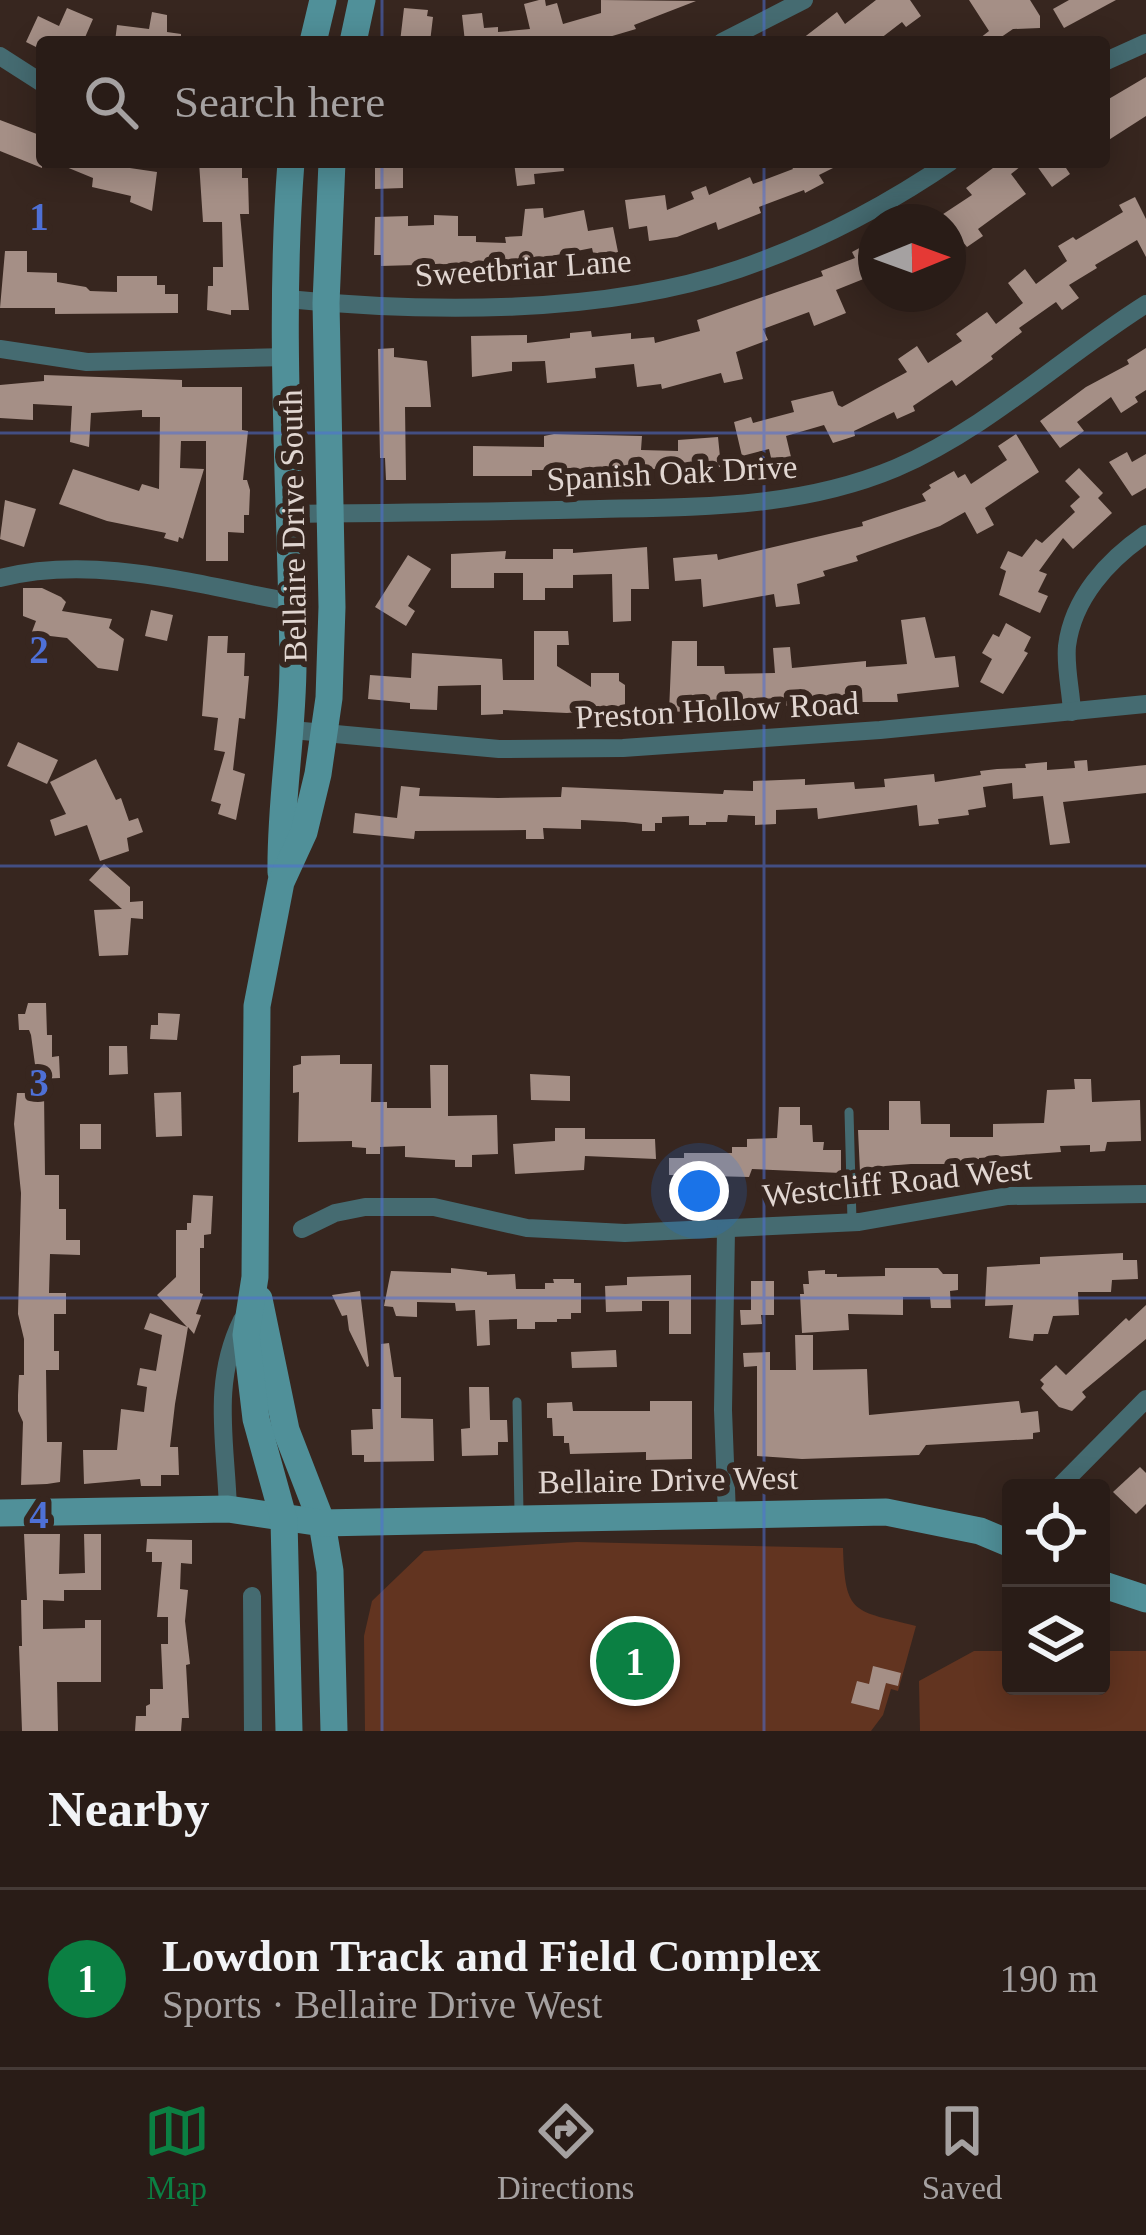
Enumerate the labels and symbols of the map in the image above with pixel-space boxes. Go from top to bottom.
text: 1 [29,195,49,238]
north arrow [858,204,966,312]
street label: Sweetbriar Lane [413,242,633,294]
street label: Bellaire Drive South [273,389,313,663]
street label: Spanish Oak Drive [546,448,798,498]
text: 2 [29,628,49,671]
street label: Preston Hollow Road [574,685,860,735]
text: 3 [29,1061,49,1104]
street label: Westcliff Road West [761,1150,1033,1214]
your location [669,1161,729,1221]
street label: Bellaire Drive West [537,1460,799,1500]
text: 4 [29,1493,49,1536]
pin: 1 [596,1616,674,1706]

